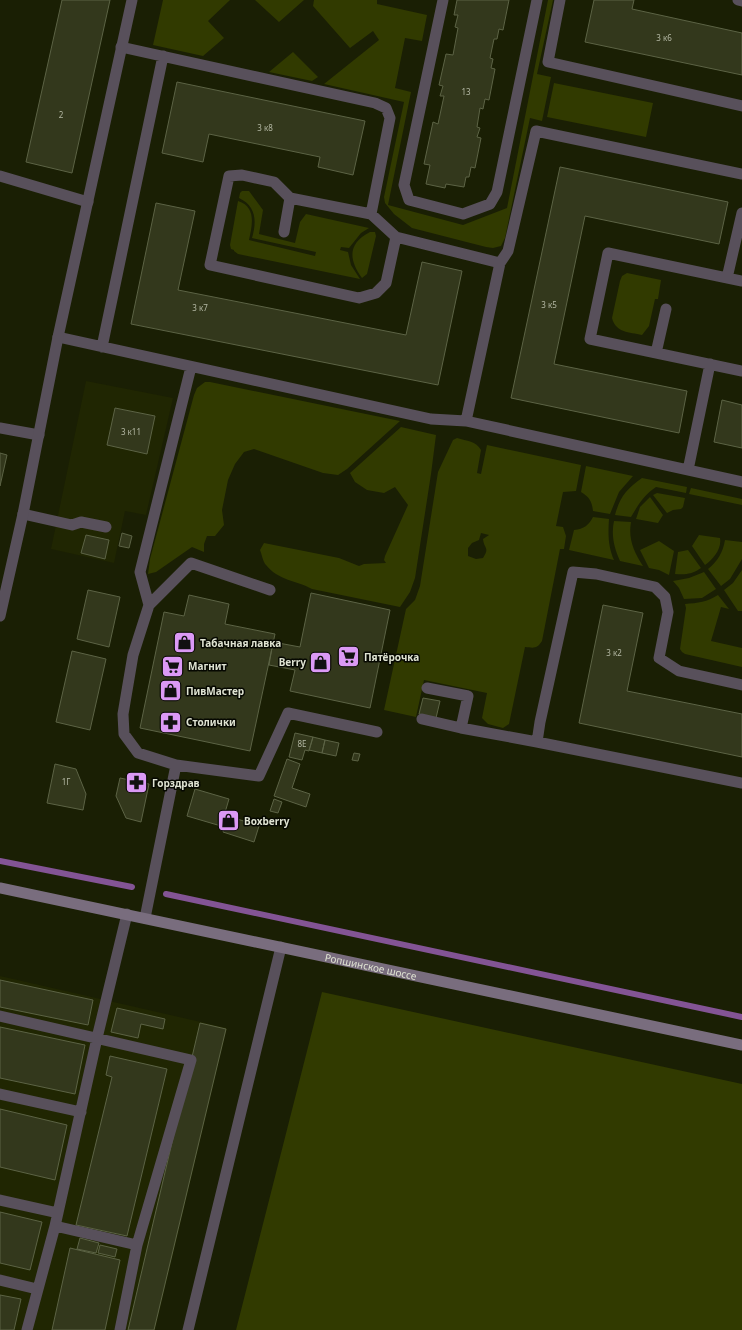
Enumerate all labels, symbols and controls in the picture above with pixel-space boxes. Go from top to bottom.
house number: 3 к6 [656,32,672,43]
house number: 13 [461,86,471,97]
house number: 2 [59,109,64,120]
house number: 3 к8 [257,122,273,133]
house number: 3 к5 [541,299,557,310]
house number: 3 к7 [192,302,208,313]
house number: 3 к11 [121,426,141,437]
shop icon: Табачная лавка [171,630,197,656]
place label: Табачная лавка [200,636,281,650]
supermarket icon: Пятёрочка [335,644,361,670]
house number: 3 к2 [606,647,622,658]
shop icon: Berry [308,649,334,675]
place label: Пятёрочка [364,650,419,664]
supermarket icon: Магнит [160,653,186,679]
place label: Berry [279,655,306,669]
place label: Магнит [188,659,227,673]
shop icon: ПивМастер [158,678,184,704]
place label: ПивМастер [186,684,244,698]
pharmacy icon: Столички [158,709,184,735]
place label: Столички [186,715,236,729]
house number: 8Е [297,738,307,749]
pharmacy icon: Горздрав [123,770,149,796]
house number: 1Г [62,776,70,787]
place label: Горздрав [152,776,200,790]
shop icon: Boxberry [215,808,241,834]
place label: Boxberry [244,814,290,828]
street label: Ропшинское шоссе [324,950,418,983]

